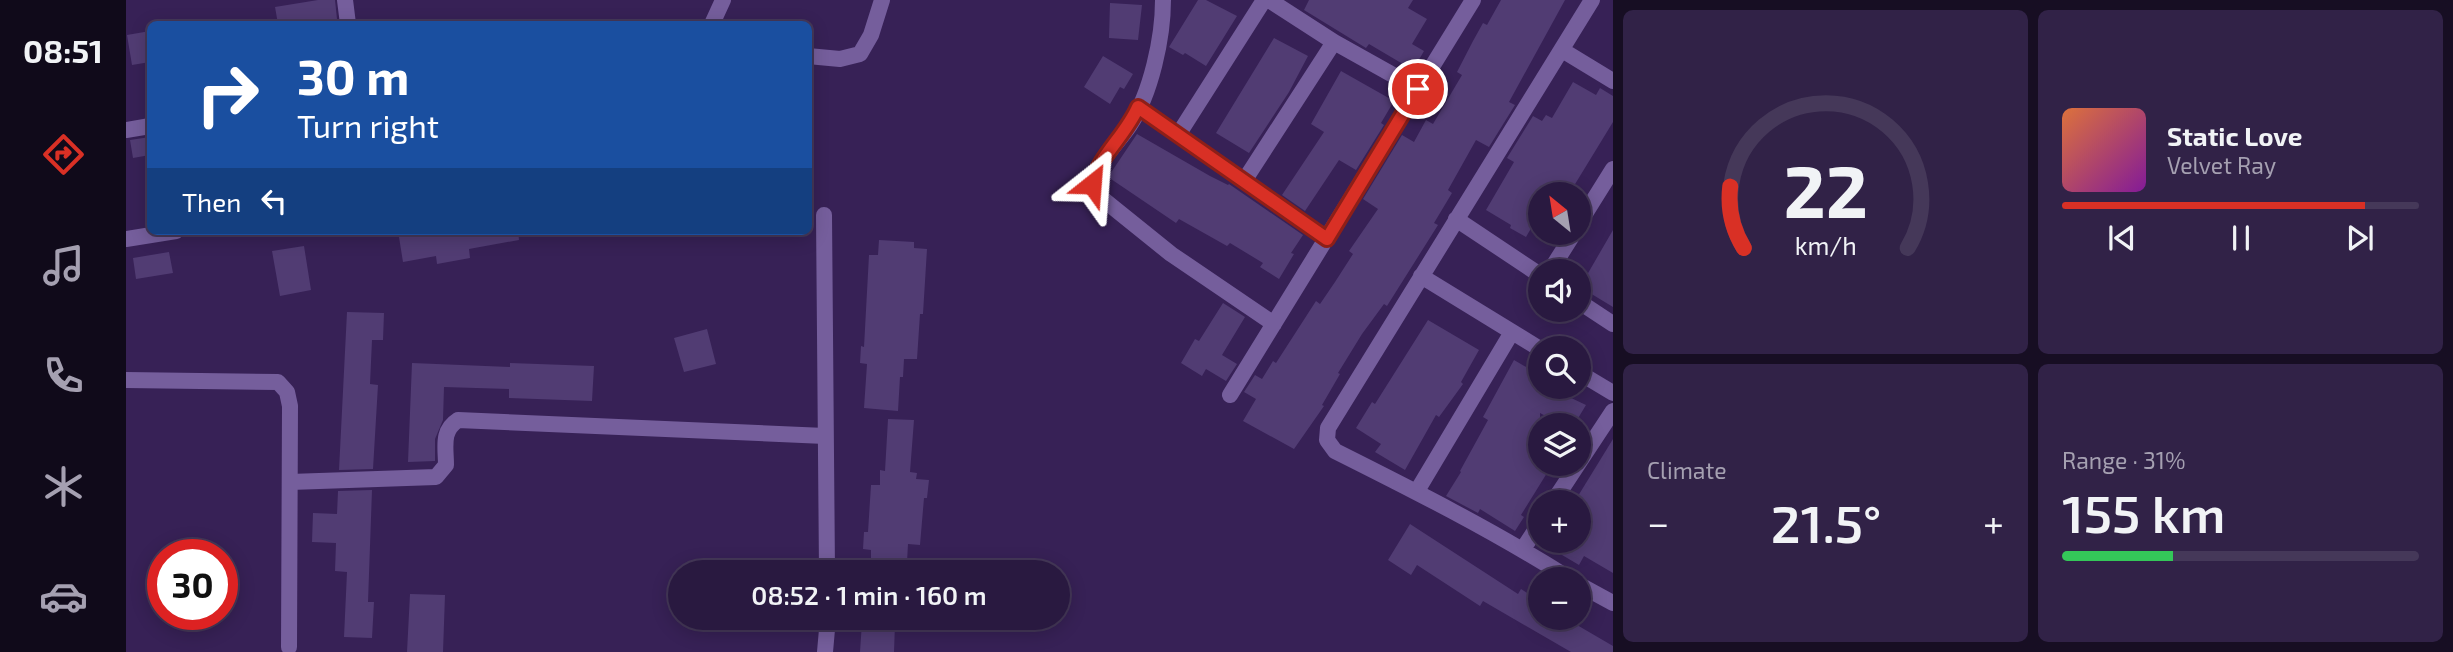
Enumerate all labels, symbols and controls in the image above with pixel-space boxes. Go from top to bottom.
text: 08:51 [23,31,103,69]
text: 30 m [297,46,409,105]
icon: right [182,49,273,140]
pin [1388,59,1448,119]
icon: arrive [1399,70,1437,108]
text: Turn right [297,106,439,144]
text: Static Love [2167,120,2303,151]
icon: directions [39,130,88,179]
text: 22 [1783,146,1868,234]
position arrow [1055,147,1129,221]
text: Velvet Ray [2167,151,2276,179]
icon: left [255,182,293,220]
north arrow [1528,182,1591,245]
map controls [1528,182,1591,630]
text: Then [182,186,241,217]
icon: previous [2103,219,2141,257]
icon: pause [2222,219,2260,257]
icon: next [2341,219,2379,257]
text: km/h [1794,230,1857,260]
icon: music [39,241,88,290]
button: sound [1528,259,1591,322]
button: search [1528,336,1591,399]
icon: phone [39,351,88,400]
button: layers [1528,413,1591,476]
text: Range · 31% [2062,446,2186,474]
text: Climate [1647,456,1727,484]
icon: climate [39,462,88,511]
text: 155 km [2062,481,2226,543]
button: + [1528,490,1591,553]
text: 21.5° [1771,491,1881,553]
text: − [1647,499,1669,545]
text: + [1983,499,2004,545]
speed limit sign: 30 [147,539,238,630]
button: − [1528,567,1591,630]
icon: car [39,572,88,621]
text: 08:52 · 1 min · 160 m [751,579,987,610]

